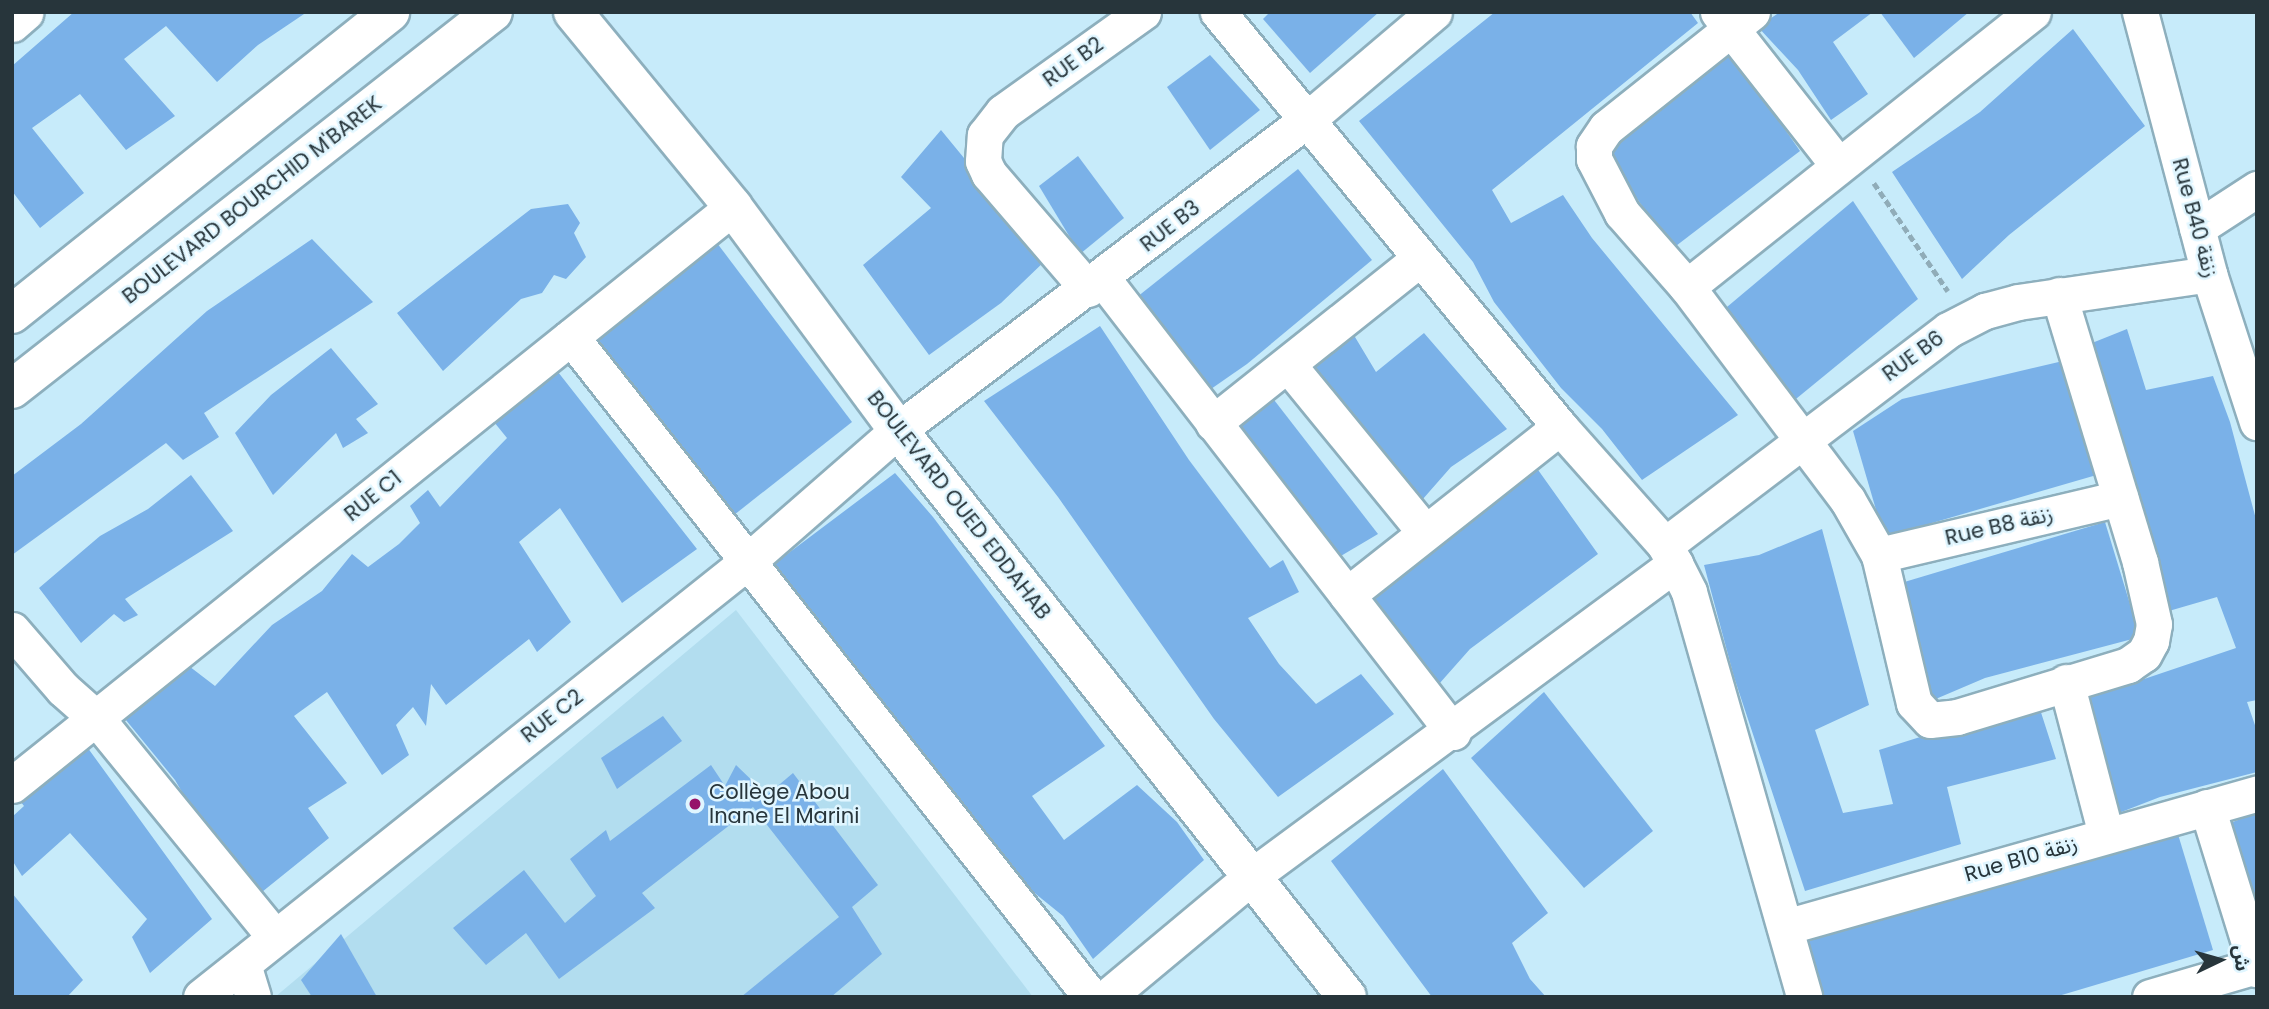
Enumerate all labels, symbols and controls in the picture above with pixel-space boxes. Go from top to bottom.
street label: RUE B2 [1038,32,1108,92]
street label: BOULEVARD BOURCHID M'BAREK [117,91,387,309]
street label: Rue B40 زنقة [2167,155,2223,281]
street label: RUE B3 [1135,195,1205,257]
street label: RUE B6 [1877,325,1949,387]
street label: BOULEVARD OUED EDDAHAB [862,386,1056,624]
street label: RUE C1 [339,465,407,527]
street label: Rue B8 زنقة [1943,501,2055,551]
street label: RUE C2 [516,684,588,748]
place label: Collège Abou Inane El Marini [709,779,859,829]
marker: Collège Abou Inane El Marini [687,796,703,812]
street label: Rue B10 زنقة [1962,831,2080,887]
north arrow [2185,925,2255,995]
text: ش [2227,944,2256,972]

